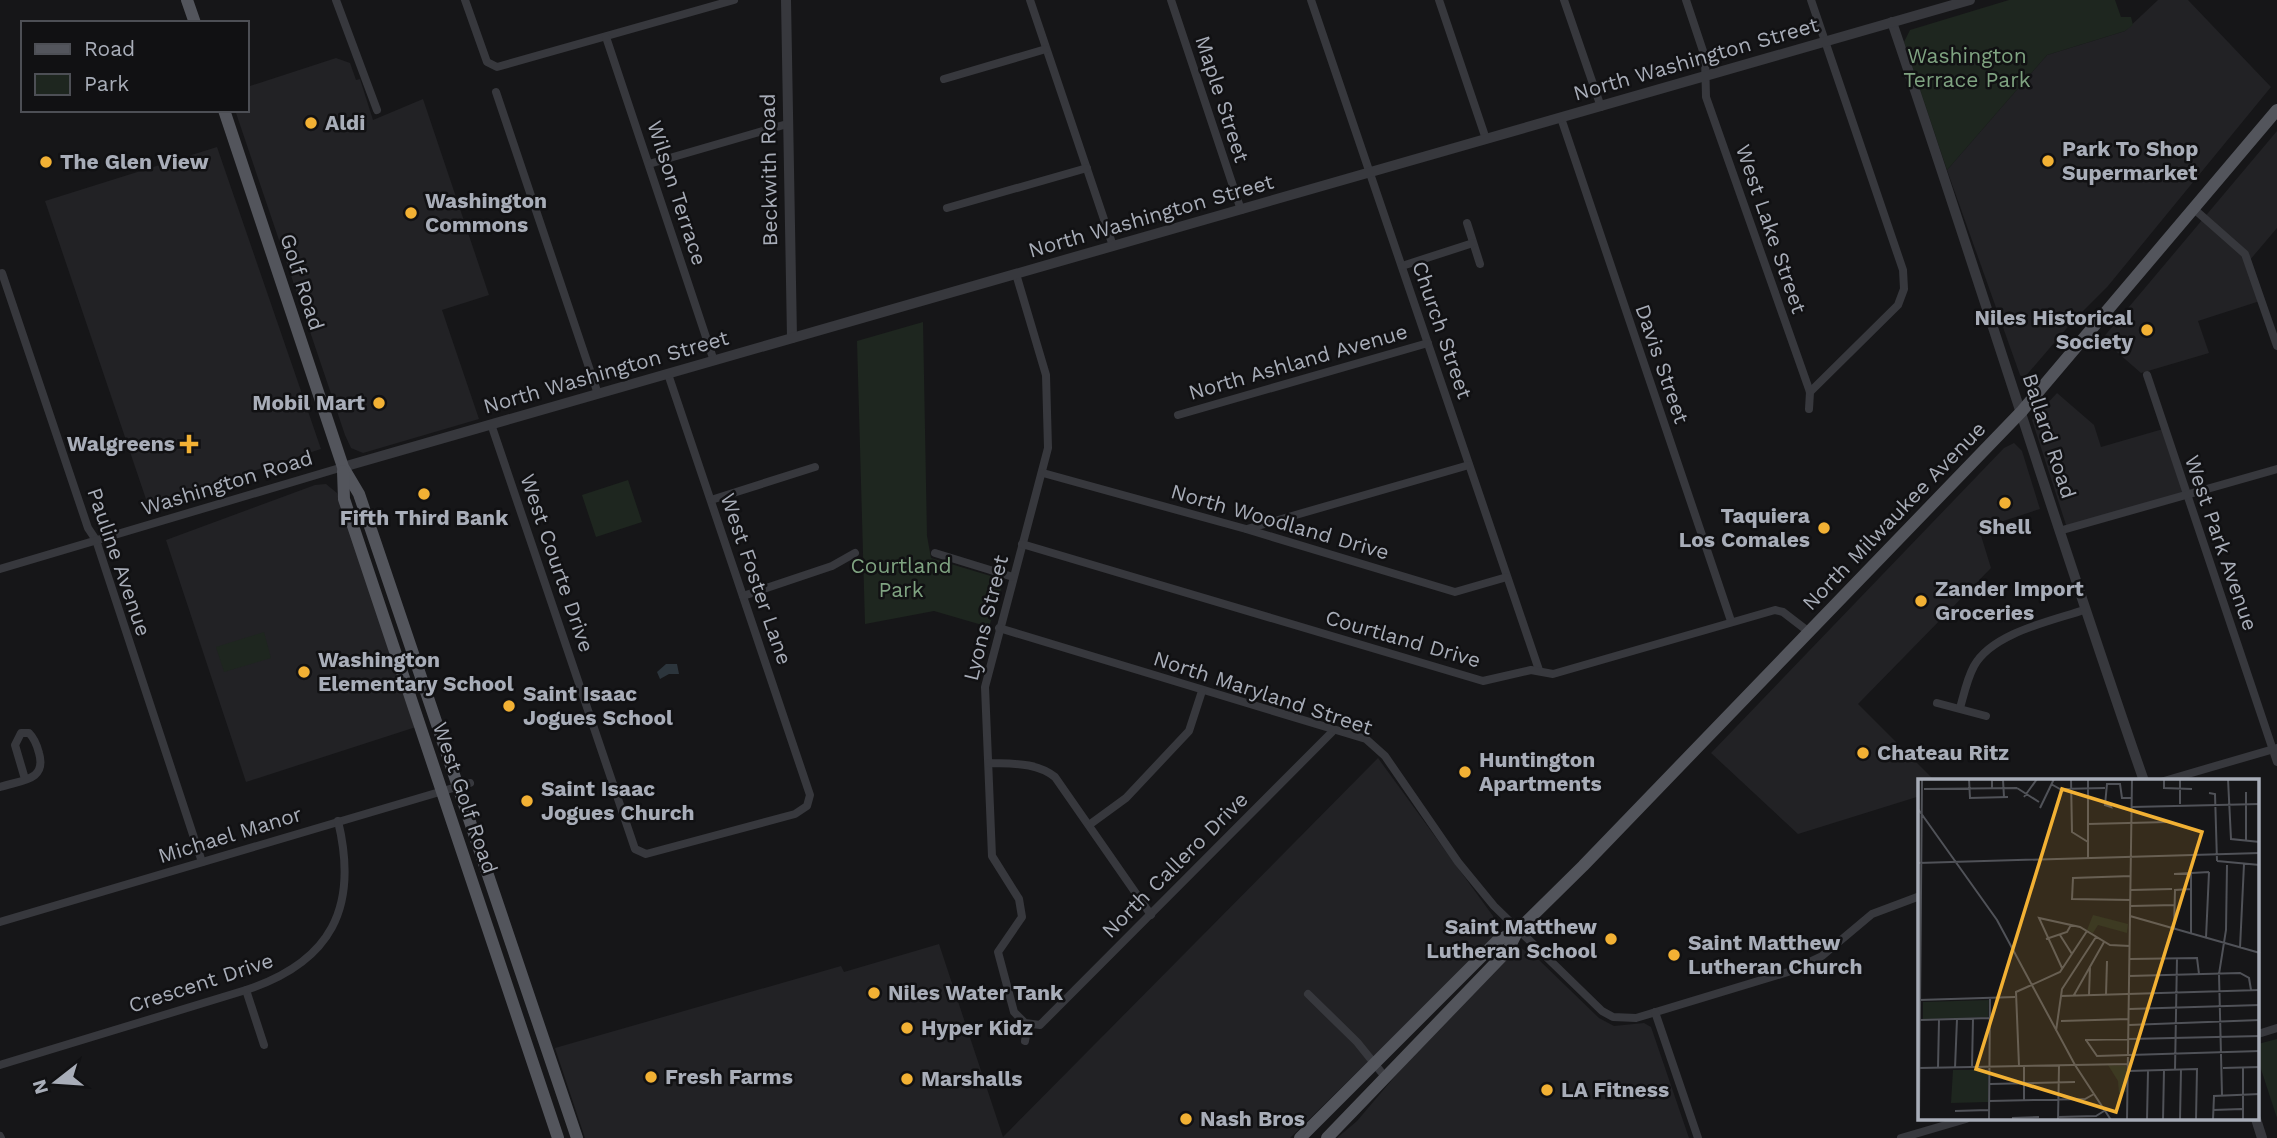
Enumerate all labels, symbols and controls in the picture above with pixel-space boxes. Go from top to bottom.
street label: North Washington Street [1570,11,1822,106]
legend [21,21,248,112]
street label: Maple Street [1190,32,1255,166]
text: Road [84,36,135,61]
park label: Washington Terrace Park [1903,43,2031,92]
text: Park [84,71,129,96]
street label: Beckwith Road [755,93,782,247]
place label: Aldi [325,110,365,135]
marker: Aldi [303,115,319,131]
street label: Wilson Terrace [642,117,713,268]
place label: Park To Shop Supermarket [2062,136,2198,185]
street label: West Lake Street [1731,141,1812,317]
place label: The Glen View [60,149,209,174]
marker: Park To Shop Supermarket [2040,153,2056,169]
marker: The Glen View [38,154,54,170]
street label: North Washington Street [1025,168,1277,263]
place label: Washington Commons [425,188,547,237]
marker: Washington Commons [403,205,419,221]
street label: Golf Road [275,230,330,333]
street label: Church Street [1407,258,1478,402]
street label: Davis Street [1630,301,1695,427]
place label: Niles Historical Society [1974,305,2133,354]
street label: North Ashland Avenue [1185,318,1410,405]
marker: Niles Historical Society [2139,322,2155,338]
street label: North Washington Street [480,324,732,419]
street label: Ballard Road [2017,370,2081,502]
place label: Mobil Mart [252,390,365,415]
marker: Mobil Mart [371,395,387,411]
street label: North Milwaukee Avenue [1797,416,1990,615]
place label: Walgreens [67,431,175,456]
marker: Walgreens [181,436,197,452]
street label: Washington Road [138,445,316,520]
street label: West Park Avenue [2180,452,2263,634]
street label: West Courte Drive [515,470,600,655]
street label: North Woodland Drive [1168,478,1392,565]
street label: Pauline Avenue [82,484,157,639]
marker: Fifth Third Bank [416,486,432,502]
street label: West Foster Lane [715,490,798,668]
marker: Shell [1997,495,2013,511]
place label: Taquiera Los Comales [1679,503,1811,552]
place label: Fifth Third Bank [340,505,509,530]
place label: Shell [1979,514,2031,539]
marker: Taquiera Los Comales [1816,520,1832,536]
street label: Lyons Street [958,552,1013,683]
park label: Courtland Park [850,553,952,602]
place label: Zander Import Groceries [1935,576,2084,625]
marker: Zander Import Groceries [1913,593,1929,609]
street label: Courtland Drive [1323,604,1484,673]
street label: North Maryland Street [1151,645,1376,740]
place label: Washington Elementary School [318,647,514,696]
marker: Washington Elementary School [296,664,312,680]
place label: Saint Isaac Jogues School [523,681,673,730]
marker: Saint Isaac Jogues School [501,698,517,714]
street label: West Golf Road [428,719,503,877]
place label: Chateau Ritz [1877,740,2009,765]
marker: Chateau Ritz [1855,745,1871,761]
place label: Huntington Apartments [1479,747,1602,796]
marker: Huntington Apartments [1457,764,1473,780]
place label: Saint Isaac Jogues Church [541,776,695,825]
inset map [1918,779,2260,1120]
street label: North Callero Drive [1096,786,1253,943]
marker: Saint Isaac Jogues Church [519,793,535,809]
street label: Michael Manor [155,801,305,868]
place label: Saint Matthew Lutheran School [1426,914,1597,963]
place label: Saint Matthew Lutheran Church [1688,930,1862,979]
marker: Saint Matthew Lutheran School [1603,931,1619,947]
street label: Crescent Drive [125,947,276,1018]
marker: Saint Matthew Lutheran Church [1666,947,1682,963]
place label: Niles Water Tank [888,980,1064,1005]
marker: Niles Water Tank [866,985,882,1001]
place label: Hyper Kidz [921,1015,1033,1040]
marker: Hyper Kidz [899,1020,915,1036]
north arrow [21,1047,91,1117]
place label: Fresh Farms [665,1064,793,1089]
place label: Marshalls [921,1066,1022,1091]
marker: Fresh Farms [643,1069,659,1085]
marker: Marshalls [899,1071,915,1087]
text: N [27,1077,53,1097]
place label: LA Fitness [1561,1077,1669,1102]
marker: LA Fitness [1539,1082,1555,1098]
place label: Nash Bros [1200,1106,1305,1131]
marker: Nash Bros [1178,1111,1194,1127]

